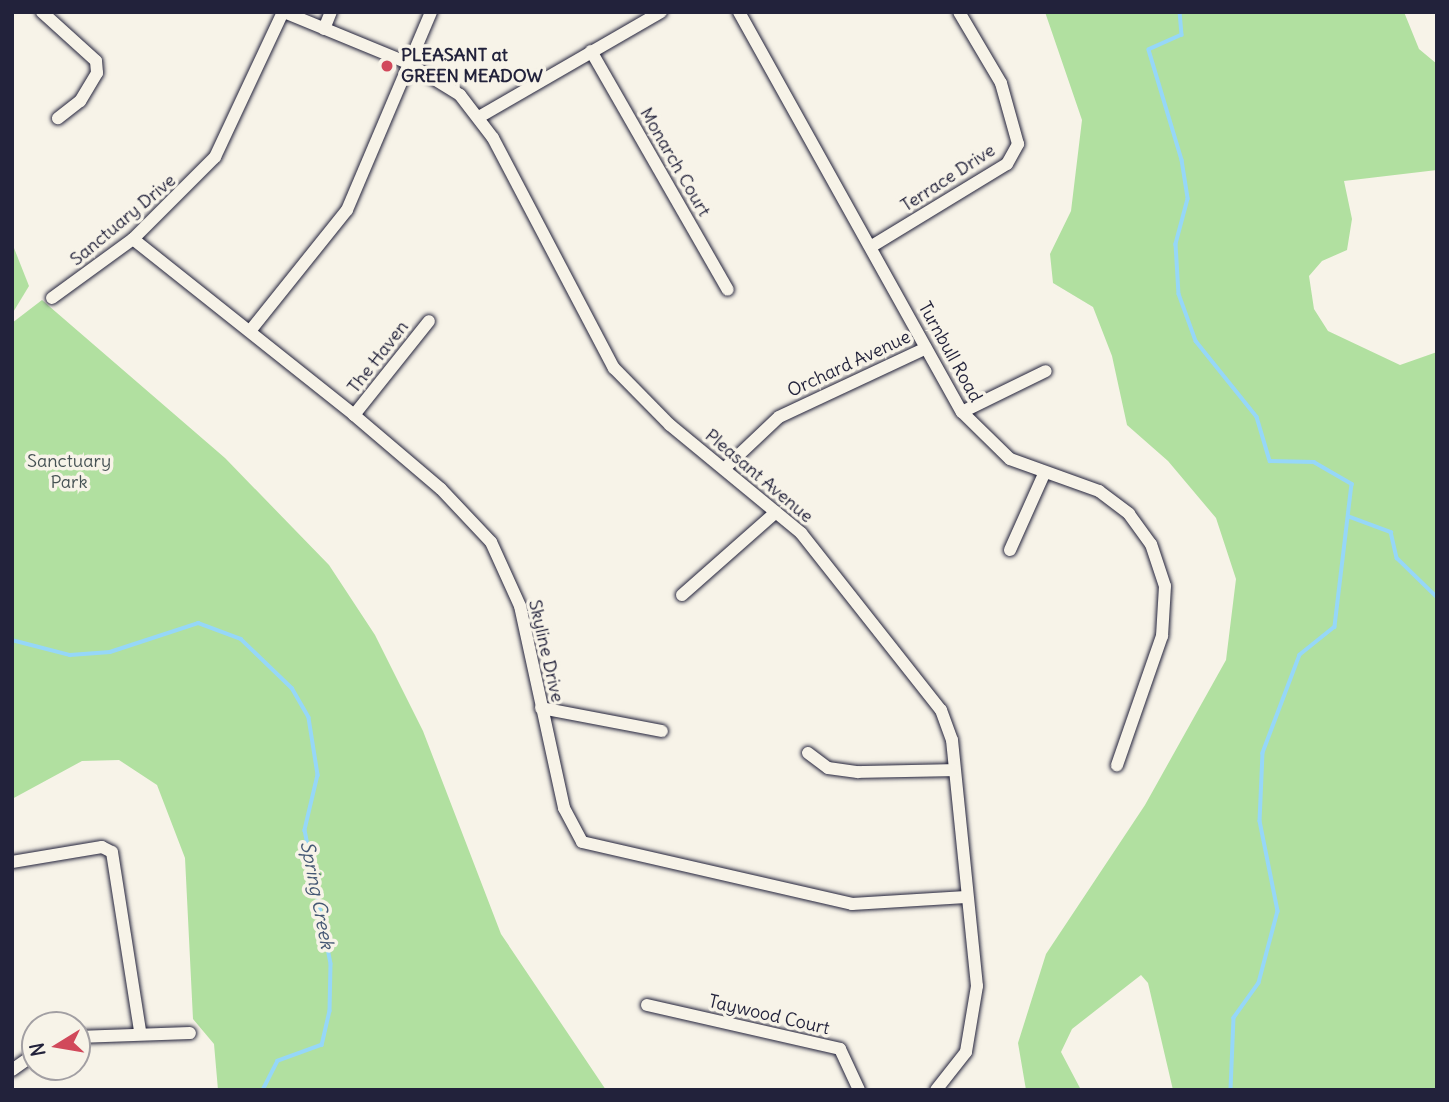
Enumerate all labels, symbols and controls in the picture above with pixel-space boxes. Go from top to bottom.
place label: PLEASANT at GREEN MEADOW [401,45,543,88]
marker: PLEASANT at GREEN MEADOW [379,58,395,74]
street label: Monarch Court [635,104,715,220]
street label: Terrace Drive [897,140,999,216]
street label: Sanctuary Drive [66,170,180,270]
street label: Turnbull Road [914,298,986,406]
street label: The Haven [343,317,413,397]
street label: Orchard Avenue [784,326,914,402]
street label: Pleasant Avenue [701,425,817,527]
park label: Sanctuary Park [27,451,111,494]
street label: Skyline Drive [524,598,568,704]
water label: Spring Creek [295,839,339,951]
street label: Taywood Court [706,991,832,1039]
north arrow [21,1011,91,1081]
text: N [24,1041,50,1058]

